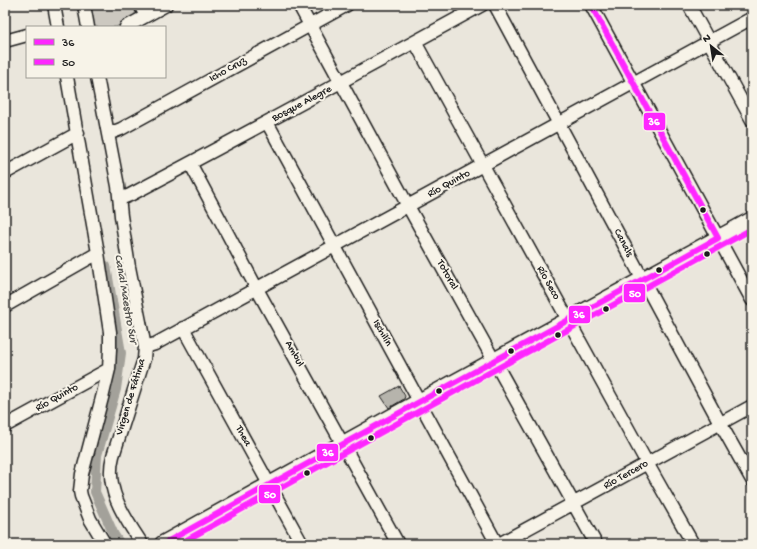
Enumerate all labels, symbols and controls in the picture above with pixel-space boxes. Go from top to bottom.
legend [26,26,166,78]
north arrow [691,26,731,66]
text: N [701,32,713,46]
text: 36 [61,37,75,51]
street label: Icho Cruz [207,54,250,85]
text: 50 [62,57,75,71]
street label: Bosque Alegre [269,83,334,125]
line badge: 36 [643,112,666,131]
text: 36 [647,117,660,129]
street label: Río Quinto [426,167,473,201]
unlabelled marker [698,205,708,215]
street label: Canals [611,227,636,260]
unlabelled marker [702,249,712,259]
water label: Canal Maestro Sur [110,253,140,347]
street label: Totoral [433,257,460,293]
street label: Río Seco [534,264,562,302]
unlabelled marker [654,265,664,275]
line badge: 50 [623,283,646,303]
text: 50 [629,289,642,301]
unlabelled marker [601,304,611,314]
line badge: 36 [568,305,591,324]
text: 36 [572,310,585,322]
street label: Ischilín [370,318,395,349]
unlabelled marker [553,330,563,340]
street label: Ambul [282,339,306,370]
unlabelled marker [506,346,516,356]
street label: Virgen de Fátima [113,356,149,438]
street label: Río Quinto [34,381,81,415]
unlabelled marker [434,386,444,396]
street label: Thea [232,423,254,449]
unlabelled marker [366,433,376,443]
line badge: 36 [316,443,339,462]
text: 36 [321,448,334,460]
street label: Río Tercero [602,458,651,492]
unlabelled marker [302,468,312,478]
line badge: 50 [258,484,281,504]
text: 50 [264,490,277,502]

